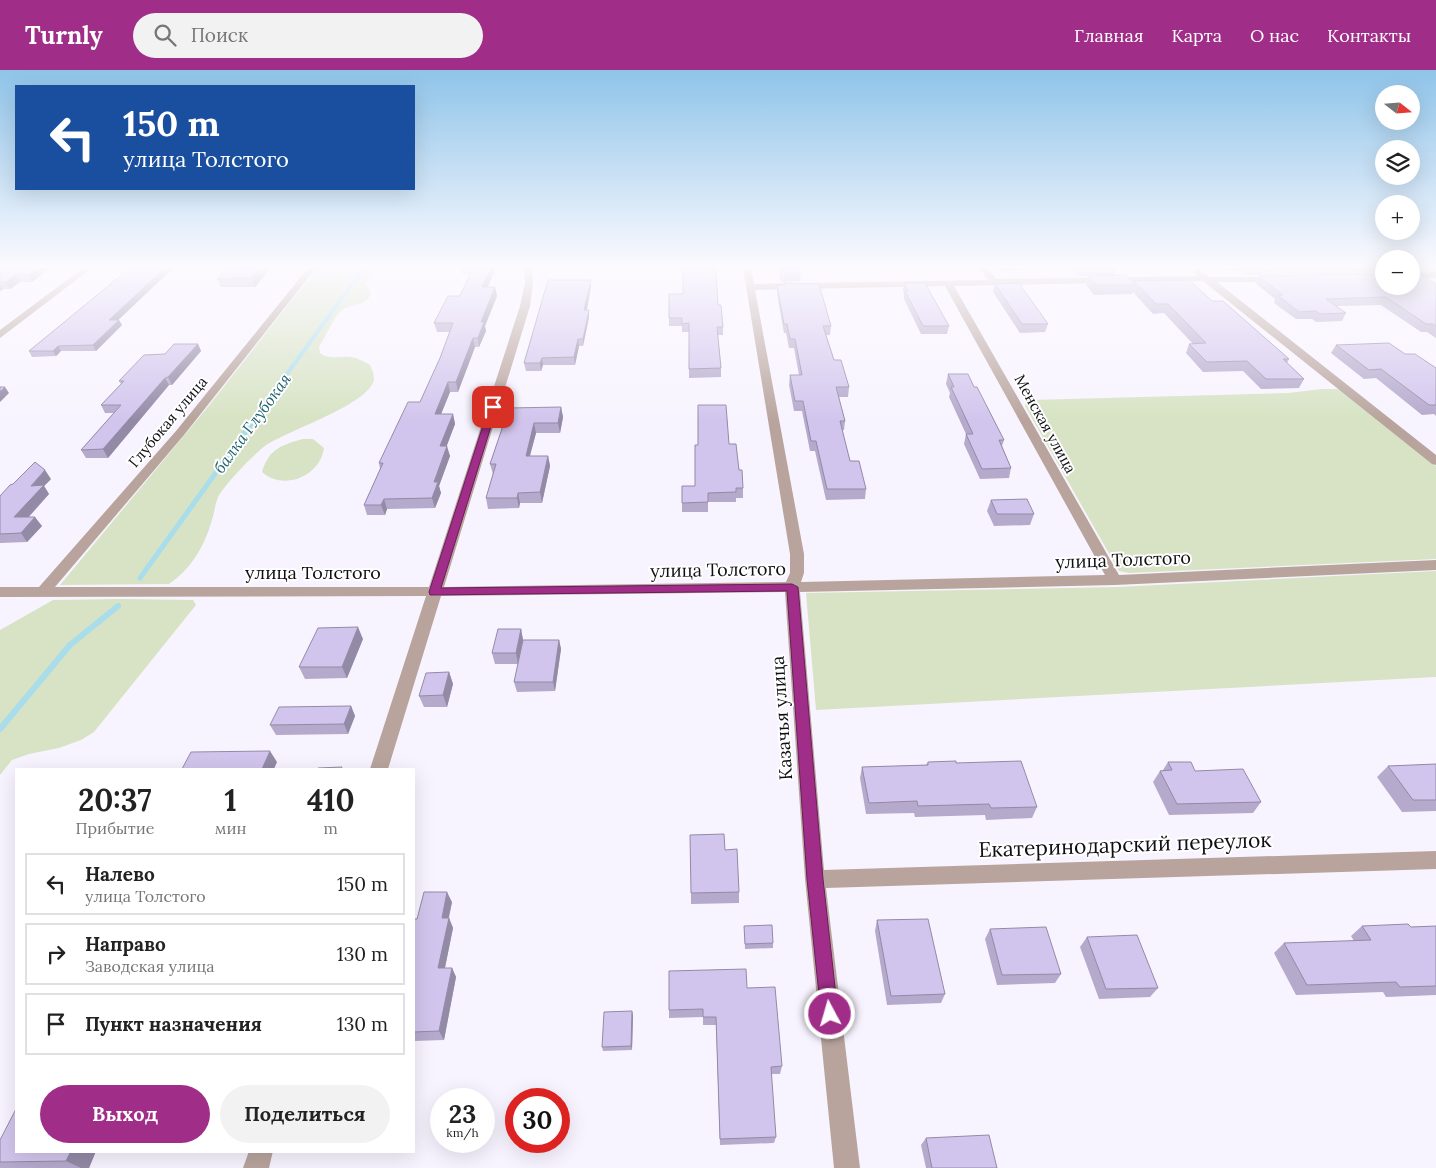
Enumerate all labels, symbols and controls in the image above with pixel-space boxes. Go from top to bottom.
search box [133,13,483,58]
text: Turnly [25,20,103,51]
icon: search [151,21,179,49]
text: Поиск [191,23,248,47]
text: Главная [1074,24,1143,47]
text: Карта [1171,24,1222,47]
text: О нас [1250,24,1299,47]
text: Контакты [1327,24,1411,47]
north arrow [1375,85,1420,130]
map controls [1375,85,1420,295]
text: 150 m [123,101,220,146]
icon: left [40,105,105,170]
button: layers [1375,140,1420,185]
text: улица Толстого [123,145,289,173]
button: + [1375,195,1420,240]
button: − [1375,250,1420,295]
water label: балка Глубокая [209,369,295,477]
street label: Менская улица [1010,371,1081,477]
street label: Глубокая улица [124,372,211,471]
pin [472,386,514,428]
icon: arrive [479,393,507,421]
street label: улица Толстого [1055,546,1191,573]
street label: улица Толстого [650,557,786,582]
street label: улица Толстого [245,561,381,584]
street label: Казачья улица [766,655,797,781]
text: 20:37 [78,781,152,819]
text: 1 [225,781,237,819]
text: 410 [307,781,355,819]
text: Прибытие [75,818,154,838]
text: мин [215,818,247,838]
text: m [324,818,338,838]
street label: Екатеринодарский переулок [978,826,1273,863]
text: Налево [85,862,155,886]
icon: left [42,870,70,898]
text: 150 m [337,872,388,896]
text: улица Толстого [85,886,206,906]
text: Направо [85,932,166,956]
icon: right [42,940,70,968]
text: 130 m [337,942,388,966]
text: Заводская улица [85,956,215,976]
position arrow [803,987,855,1039]
icon: arrive [42,1010,70,1038]
text: Пункт назначения [85,1012,262,1036]
text: 130 m [337,1012,388,1036]
button: Выход [40,1085,210,1143]
button: Поделиться [220,1085,390,1143]
speed limit sign: 30 [505,1088,570,1153]
text: 23 [449,1098,476,1130]
text: km/h [446,1125,479,1140]

